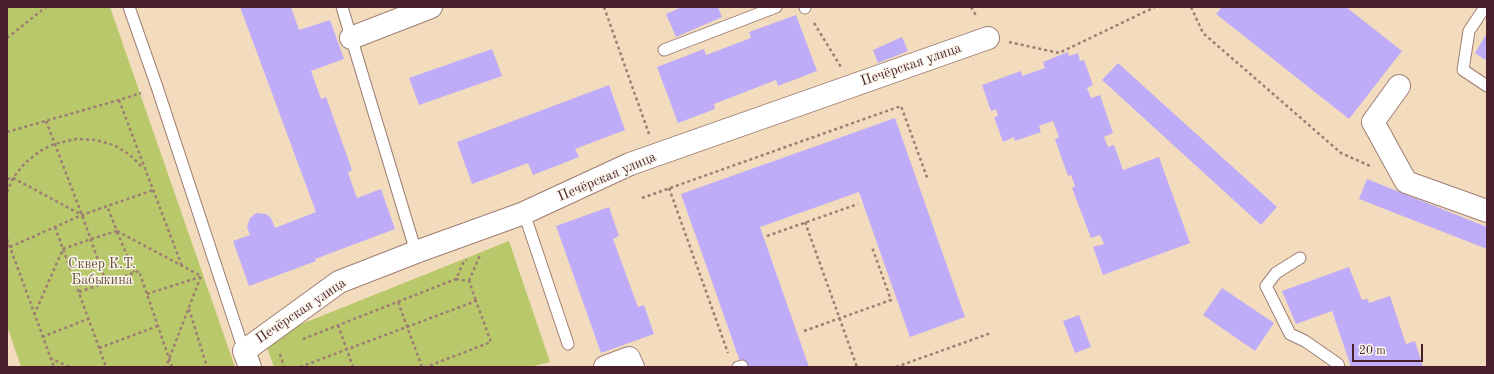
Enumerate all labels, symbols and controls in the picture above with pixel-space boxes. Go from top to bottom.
street label: Печёрская улица [859,40,963,90]
street label: Печёрская улица [555,149,659,205]
park label: Сквер К.Т. Бабыкина [68,256,136,288]
street label: Печёрская улица [253,275,349,347]
scale bar [1354,336,1425,362]
text: 20 m [1359,345,1386,357]

